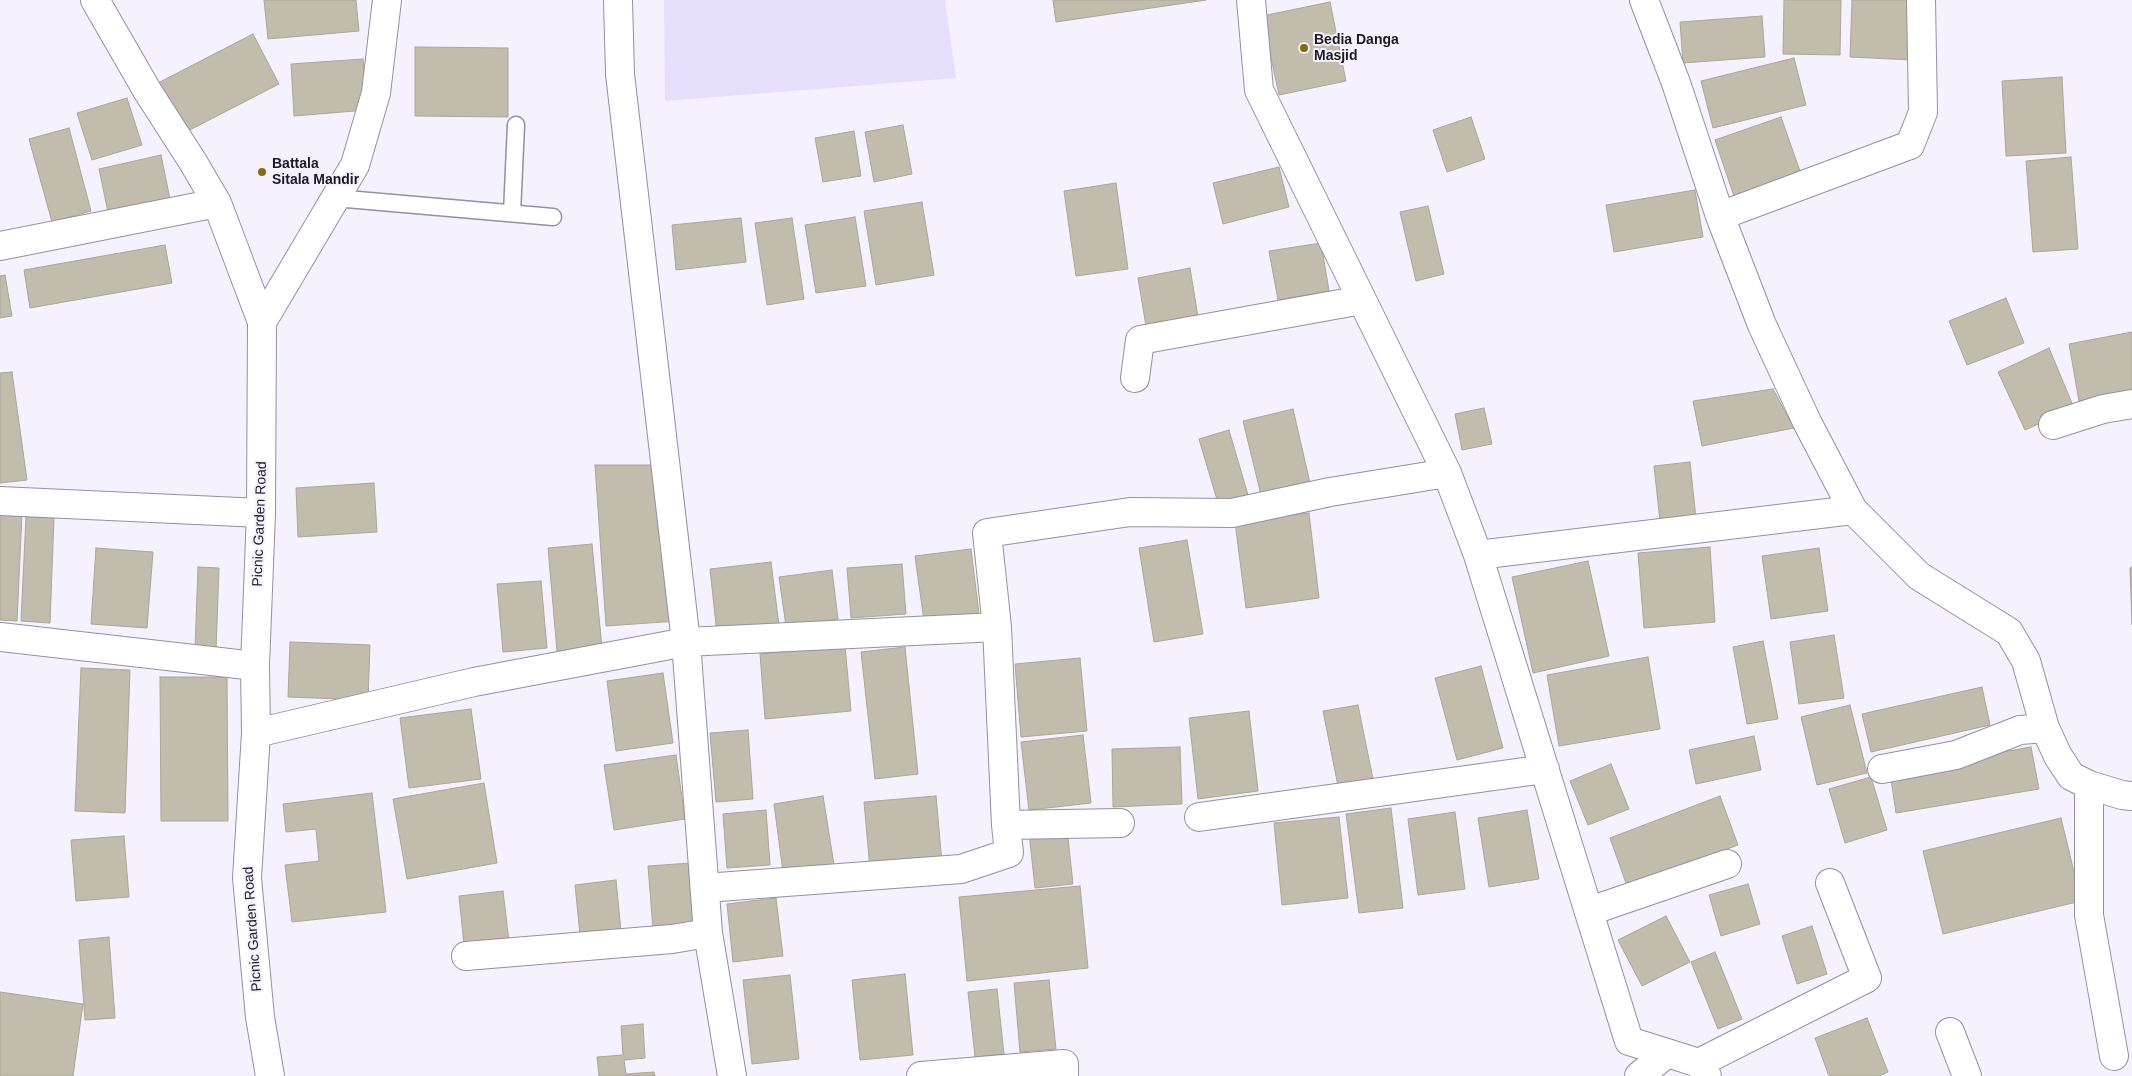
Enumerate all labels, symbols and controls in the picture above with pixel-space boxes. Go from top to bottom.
place label: Bedia Danga Masjid [1314,32,1399,64]
marker: Bedia Danga Masjid [1298,42,1310,54]
place label: Battala Sitala Mandir [272,156,359,188]
marker: Battala Sitala Mandir [256,166,268,178]
street label: Picnic Garden Road [249,461,271,587]
street label: Picnic Garden Road [240,866,266,992]

